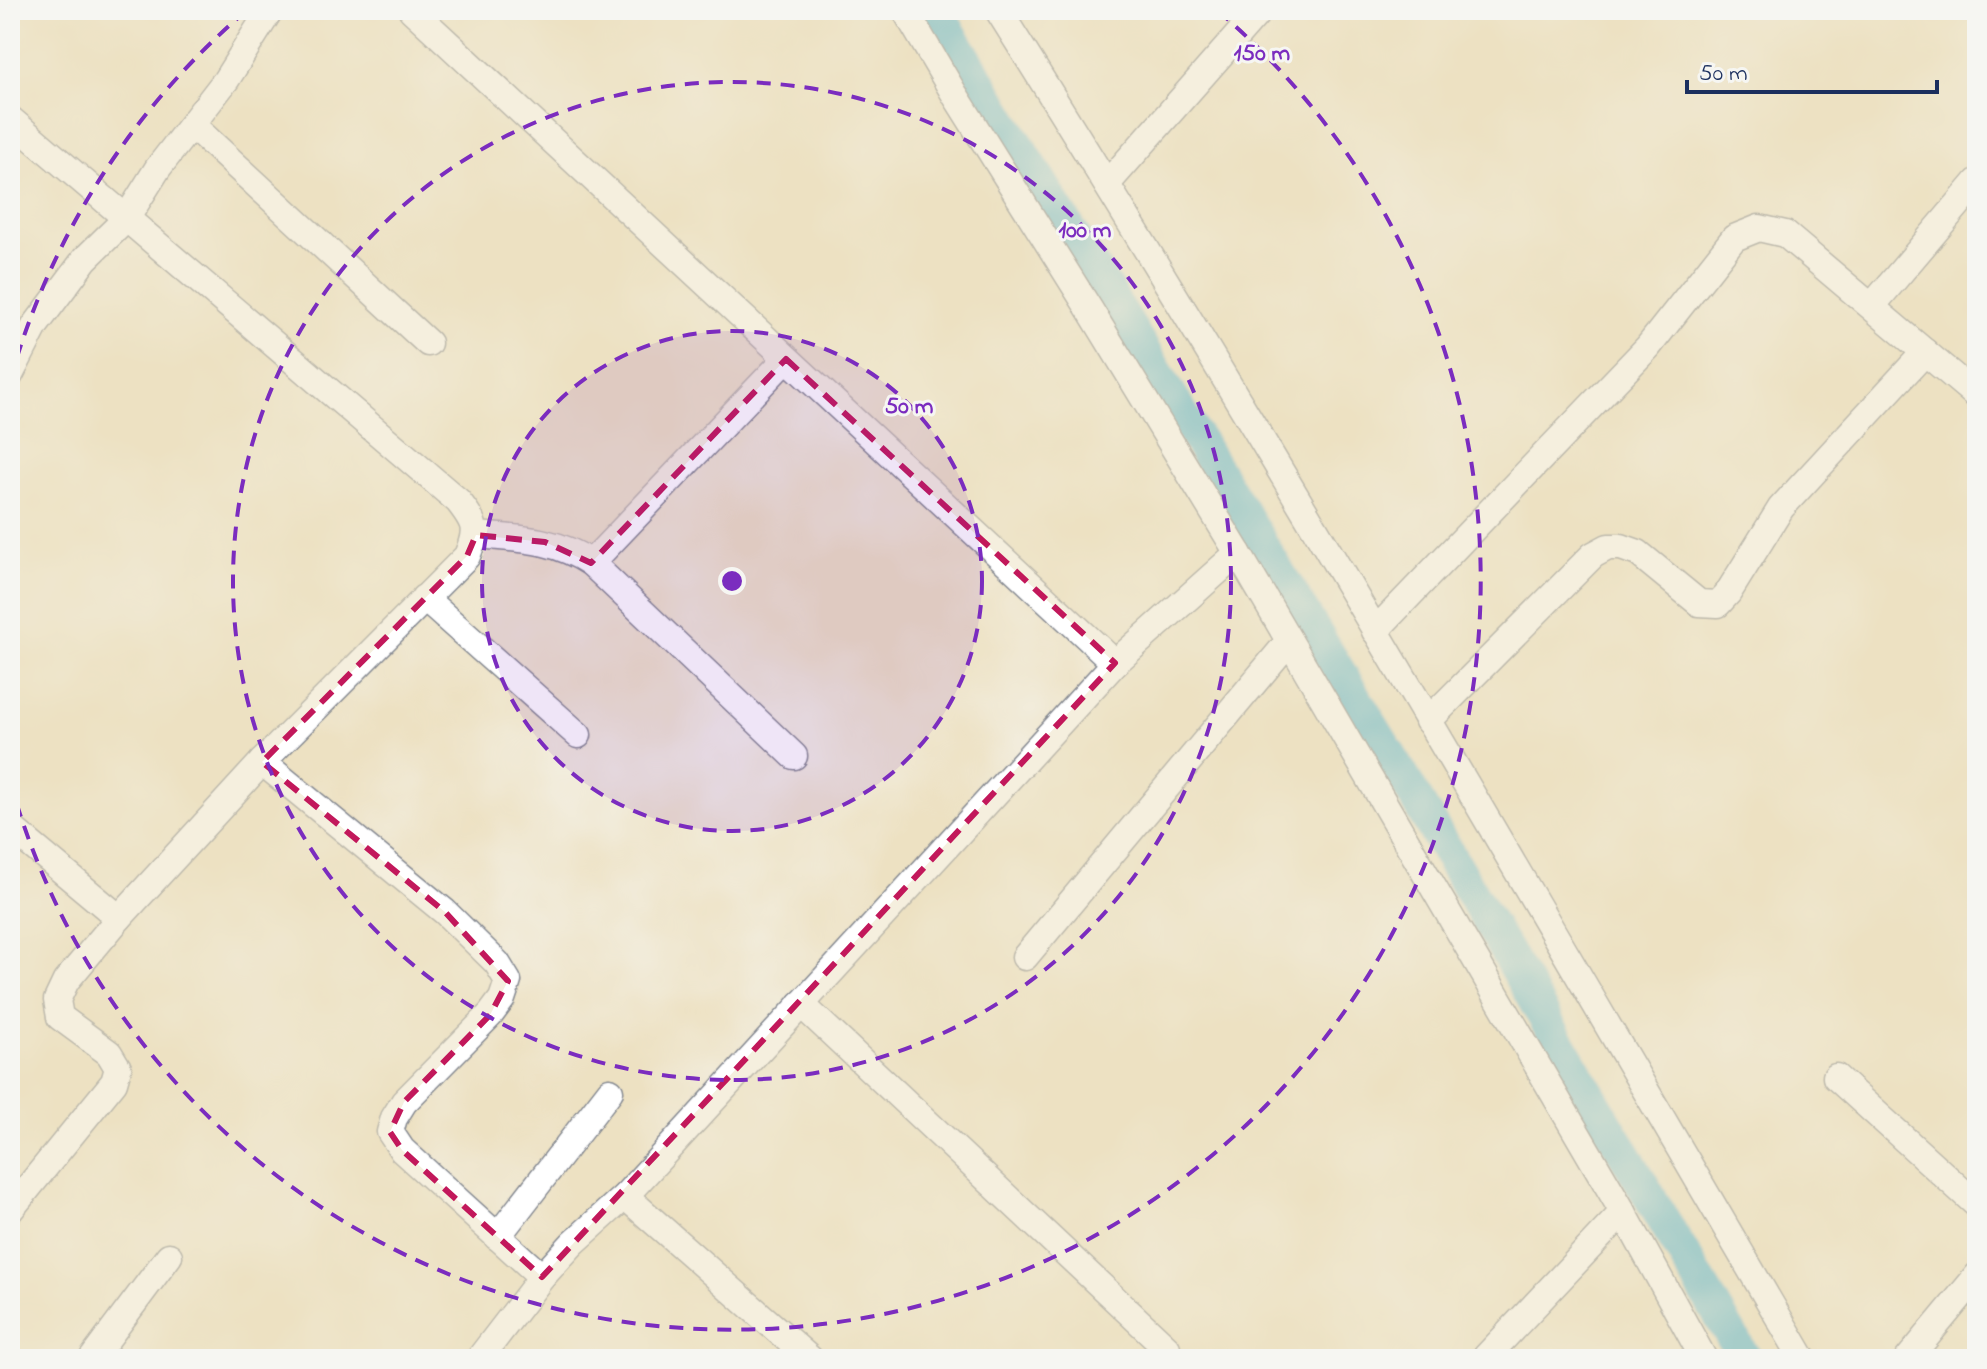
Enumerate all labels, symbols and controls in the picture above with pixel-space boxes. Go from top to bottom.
text: 150 m [1234,37,1291,72]
scale bar [1687,44,1937,94]
text: 50 m [1699,57,1748,92]
text: 100 m [1059,214,1112,249]
text: 50 m [885,390,934,425]
centre of rings [718,567,746,595]

